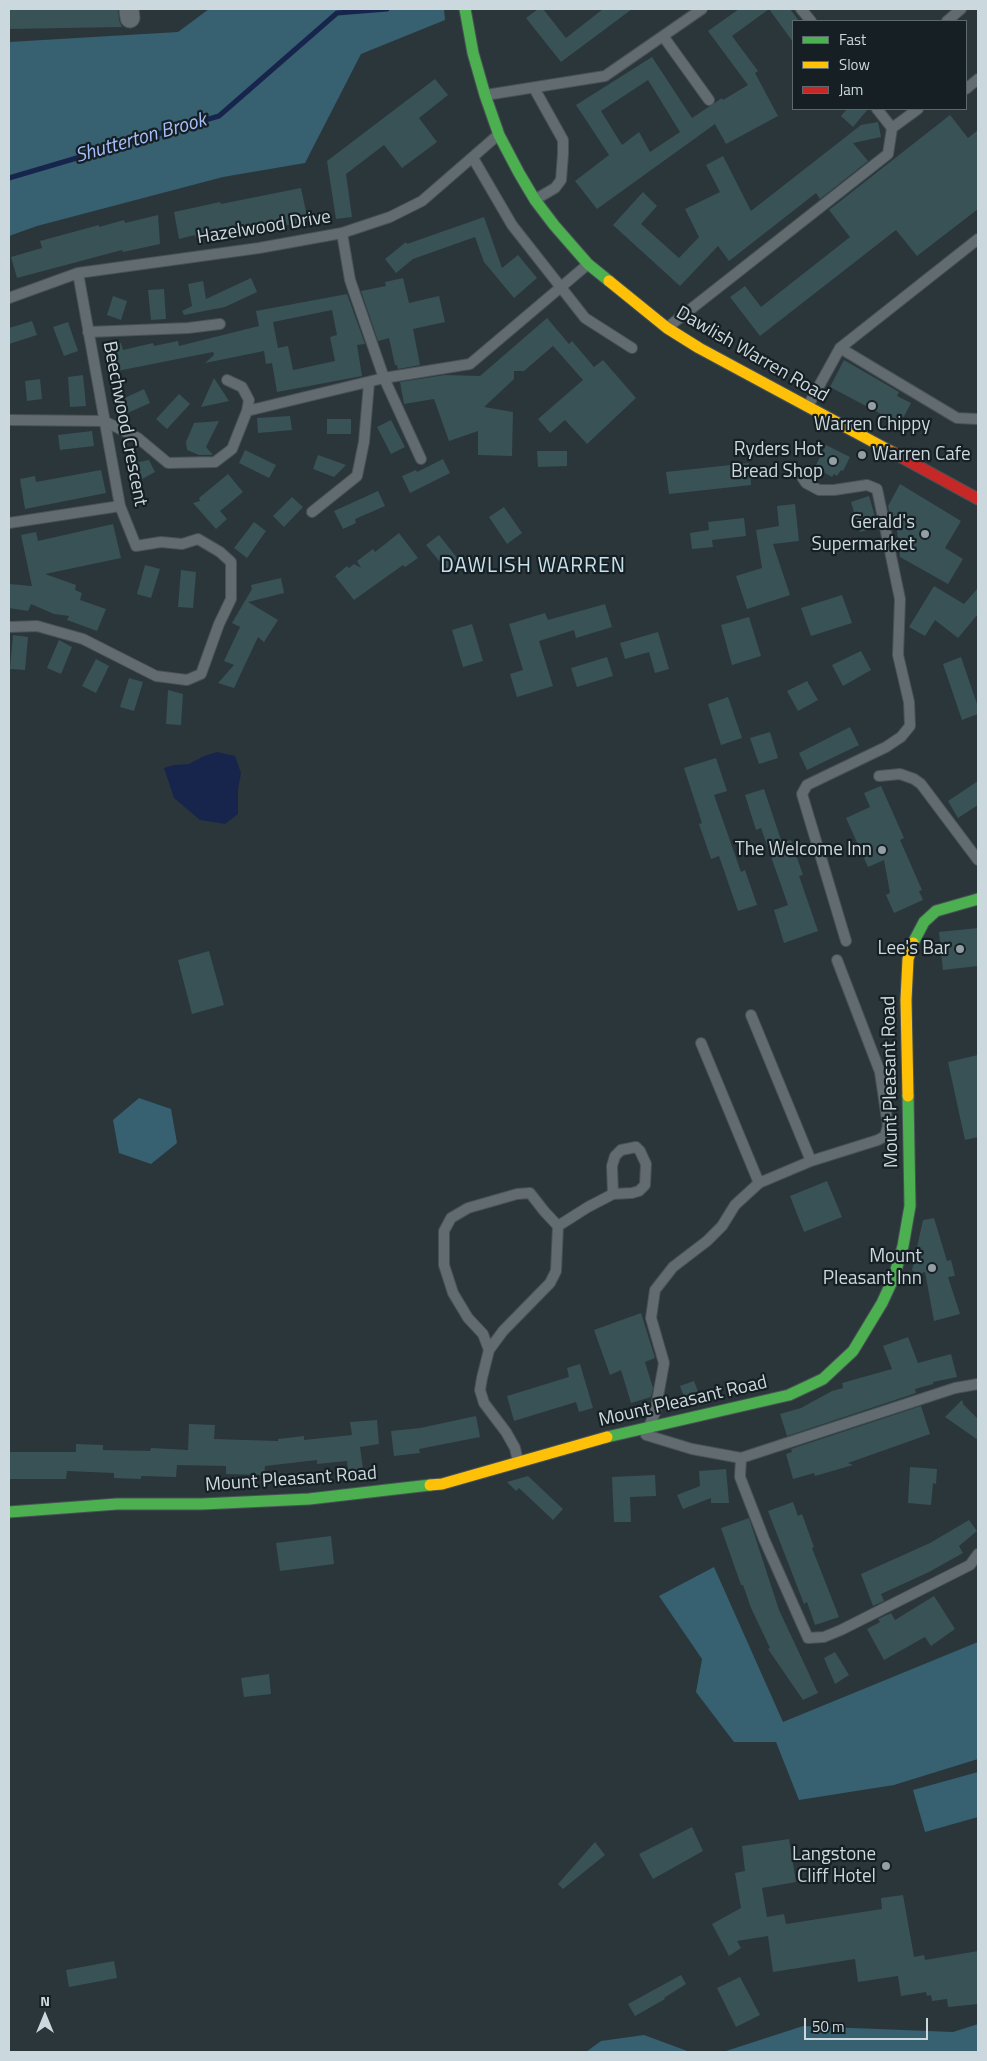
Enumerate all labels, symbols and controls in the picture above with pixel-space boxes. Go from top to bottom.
legend [792,20,967,110]
text: Fast [839,28,866,51]
text: Slow [839,53,870,76]
text: Jam [839,78,863,101]
water label: Shutterton Brook [73,109,209,169]
street label: Hazelwood Drive [195,206,333,250]
street label: Dawlish Warren Road [672,302,832,408]
street label: Beechwood Crescent [97,340,151,508]
marker: Warren Chippy [866,400,878,412]
place label: Warren Chippy [814,414,930,436]
place label: Ryders Hot Bread Shop [731,439,823,483]
place label: Warren Cafe [872,444,971,466]
marker: Warren Cafe [856,449,868,461]
marker: Ryders Hot Bread Shop [827,455,839,467]
place label: Gerald's Supermarket [811,512,915,556]
marker: Gerald's Supermarket [919,528,931,540]
district label: DAWLISH WARREN [438,554,628,580]
place label: The Welcome Inn [735,839,872,861]
marker: The Welcome Inn [876,844,888,856]
place label: Lee's Bar [877,938,950,960]
marker: Lee's Bar [954,943,966,955]
street label: Mount Pleasant Road [878,996,904,1168]
place label: Mount Pleasant Inn [823,1246,922,1290]
marker: Mount Pleasant Inn [926,1262,938,1274]
street label: Mount Pleasant Road [597,1372,769,1432]
street label: Mount Pleasant Road [204,1463,378,1497]
place label: Langstone Cliff Hotel [792,1844,876,1888]
marker: Langstone Cliff Hotel [880,1860,892,1872]
text: N [40,1990,50,2011]
north arrow [20,1991,70,2041]
scale bar [807,2008,931,2040]
text: 50 m [812,2015,845,2038]

